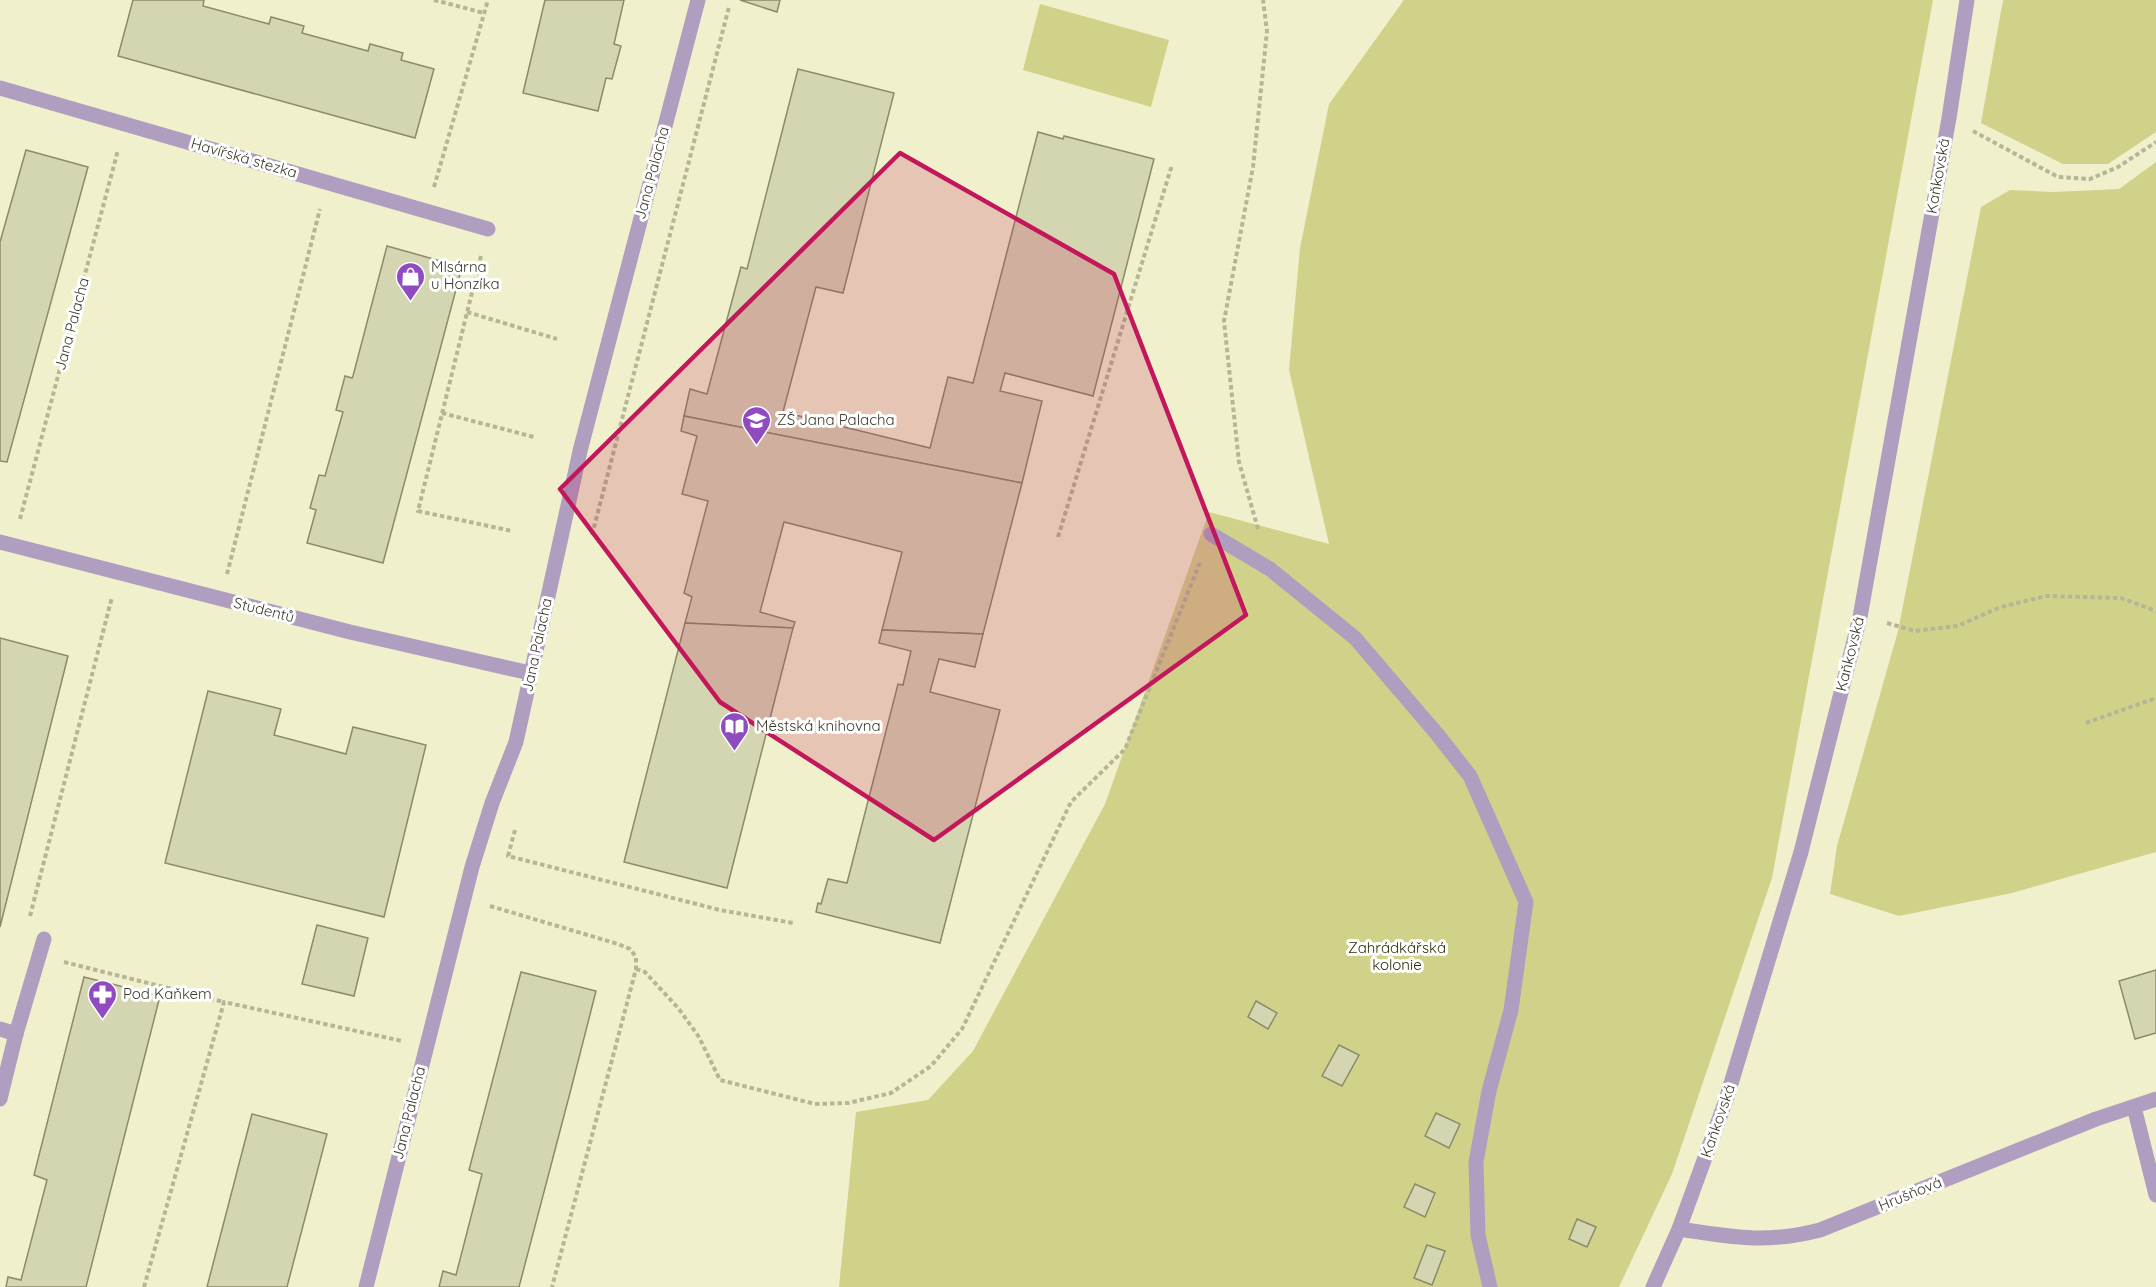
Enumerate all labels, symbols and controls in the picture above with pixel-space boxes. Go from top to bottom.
street label: Jana Palacha [630,124,673,221]
street label: Havířská stezka [189,133,299,182]
street label: Kaňkovská [1922,137,1954,215]
place label: Mlsárna u Honzíka [431,257,500,293]
shop icon: Mlsárna u Honzíka [394,260,426,302]
street label: Jana Palacha [50,275,93,372]
school or university icon: ZŠ Jana Palacha [740,404,772,446]
place label: ZŠ Jana Palacha [777,410,895,429]
street label: Studentů [232,593,296,626]
street label: Jana Palacha [517,596,556,694]
street label: Kaňkovská [1831,614,1868,693]
library icon: Městská knihovna [719,710,751,752]
place label: Městská knihovna [756,716,881,735]
park label: Zahrádkářská kolonie [1348,938,1446,974]
pharmacy icon: Pod Kaňkem [86,978,118,1020]
place label: Pod Kaňkem [123,984,212,1003]
street label: Jana Palacha [388,1064,429,1161]
street label: Kaňkovská [1696,1082,1739,1160]
street label: Hrušňová [1875,1172,1944,1215]

